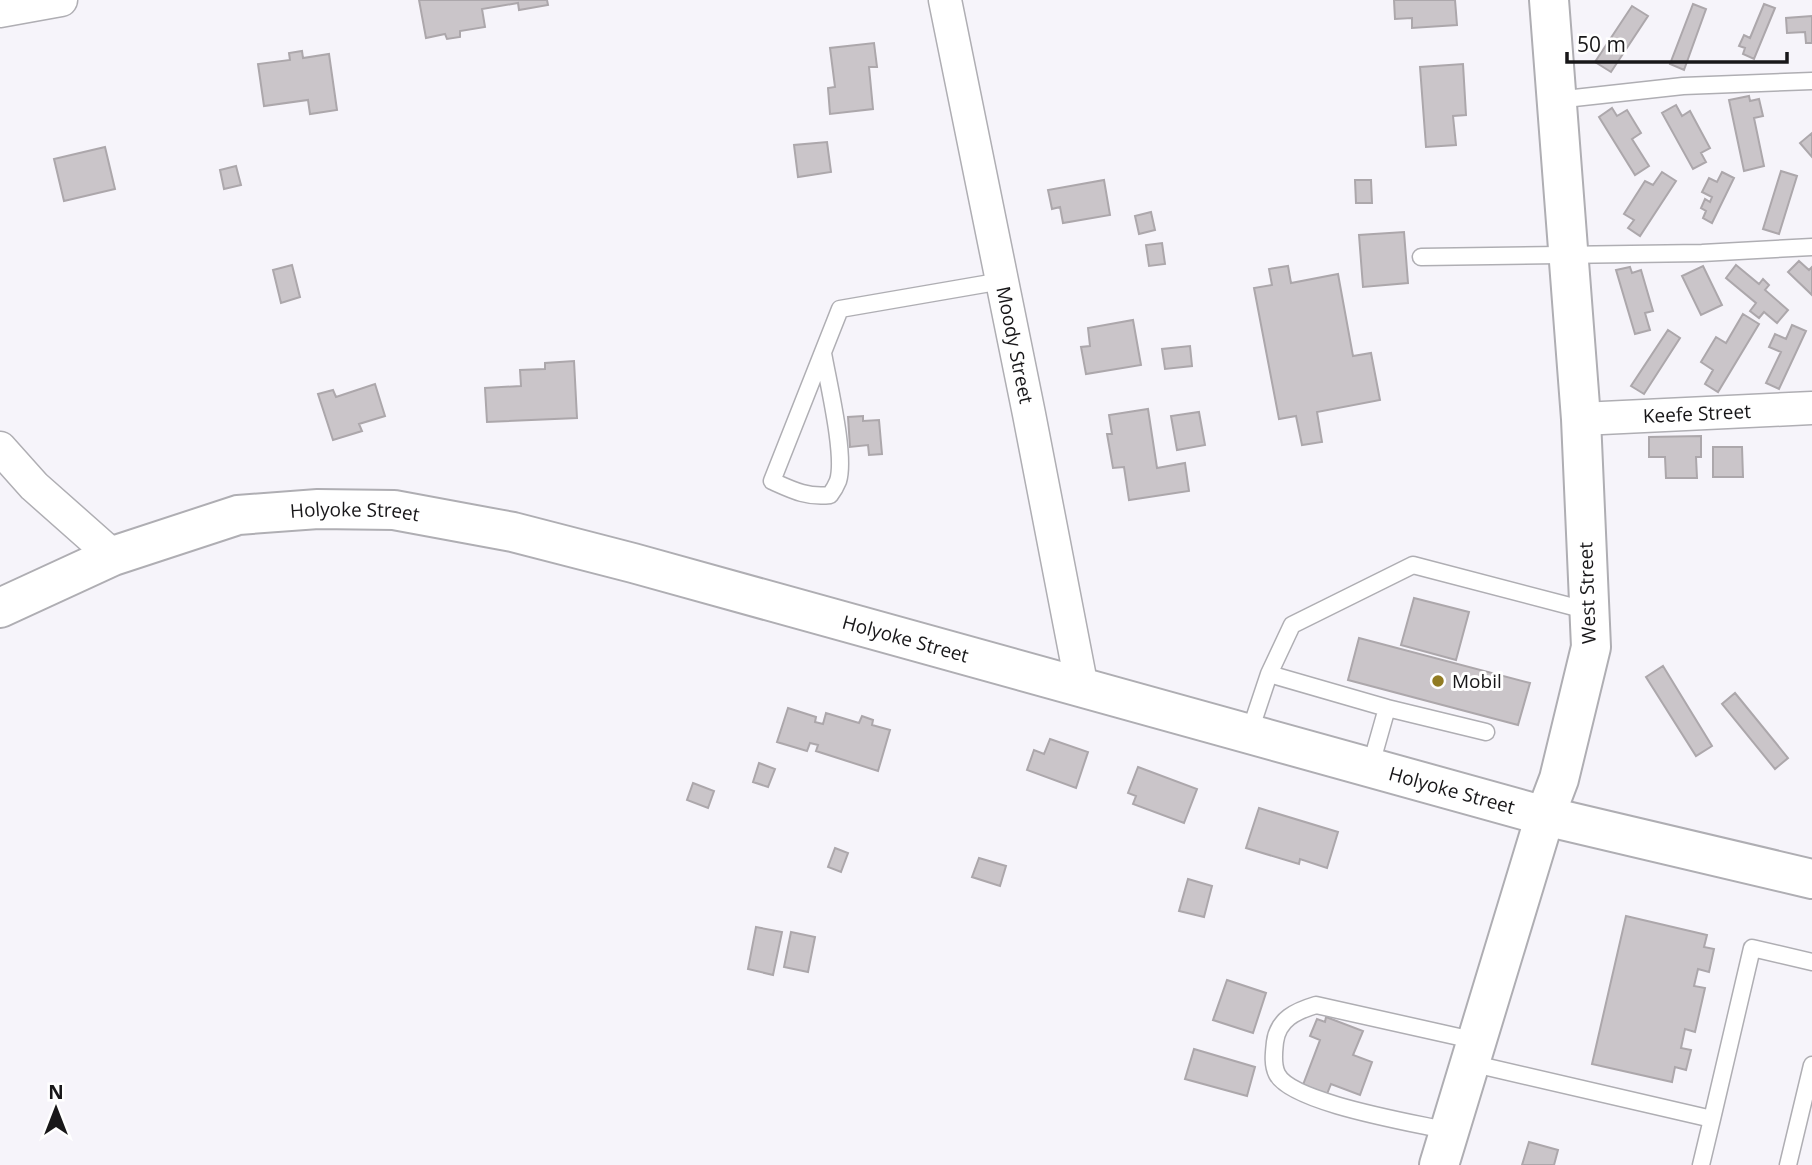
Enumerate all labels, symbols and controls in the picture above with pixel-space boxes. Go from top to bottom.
scale bar [1567,21,1787,65]
text: 50 m [1577,30,1626,58]
street label: Moody Street [990,284,1040,406]
street label: Keefe Street [1642,398,1752,429]
street label: Holyoke Street [289,496,422,528]
street label: West Street [1572,541,1602,644]
street label: Holyoke Street [840,609,972,669]
place label: Mobil [1452,668,1502,694]
marker: Mobil [1430,673,1446,689]
street label: Holyoke Street [1386,760,1518,820]
north arrow [21,1074,91,1144]
text: N [48,1079,64,1105]

